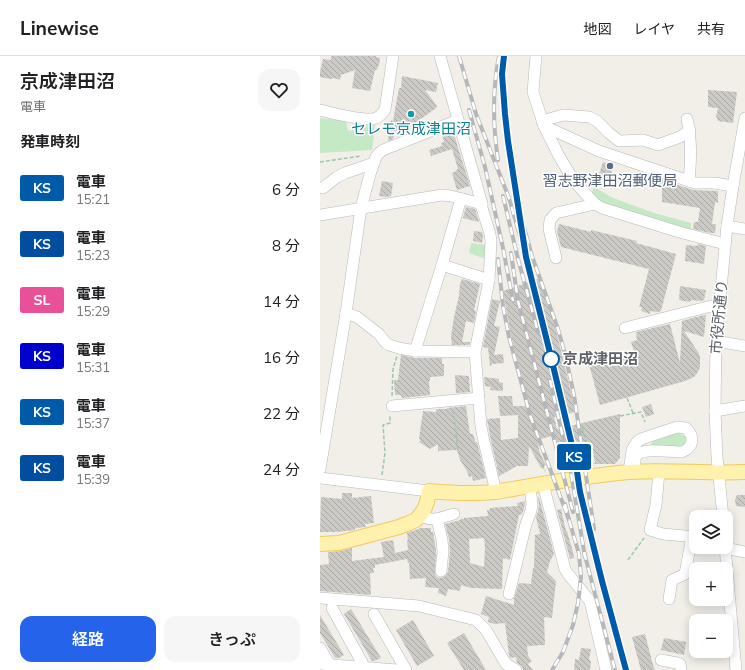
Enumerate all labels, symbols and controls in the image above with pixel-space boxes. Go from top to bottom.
text: Linewise [20,16,99,40]
text: 地図 [583,20,611,38]
text: レイヤ [633,20,675,38]
text: 共有 [697,20,725,38]
text: 京成津田沼 [20,69,115,93]
button: heart [258,69,300,111]
text: 電車 [20,98,46,114]
marker: セレモ京成津田沼 [406,109,416,119]
place label: セレモ京成津田沼 [351,119,471,138]
text: 発車時刻 [20,132,80,151]
marker: 習志野津田沼郵便局 [605,161,615,171]
place label: 習志野津田沼郵便局 [542,171,678,190]
text: 電車 [76,172,106,191]
text: KS [33,179,51,197]
text: 6 分 [272,180,300,199]
text: 15:21 [76,191,110,207]
text: 電車 [76,228,106,247]
text: KS [33,235,51,253]
text: 8 分 [272,236,300,255]
text: 15:23 [76,247,110,263]
street label: 市役所通り [706,279,731,355]
text: 電車 [76,284,106,303]
text: SL [34,291,50,309]
text: 14 分 [263,292,300,311]
text: 15:29 [76,303,110,319]
text: 電車 [76,340,106,359]
text: KS [33,347,51,365]
text: 16 分 [263,348,300,367]
place label: 京成津田沼 [563,349,638,368]
marker: 京成津田沼 [542,350,560,368]
text: 15:31 [76,359,110,375]
text: 電車 [76,396,106,415]
text: KS [33,403,51,421]
text: 22 分 [263,404,300,423]
text: 15:37 [76,415,110,431]
line badge: KS [556,444,592,470]
text: KS [565,448,583,466]
text: 電車 [76,452,106,471]
text: KS [33,459,51,477]
text: 24 分 [263,460,300,479]
text: 15:39 [76,471,110,487]
map controls [689,510,733,658]
button: layers [689,510,733,554]
button: + [689,562,733,606]
button: − [689,614,733,658]
button: 経路 [20,616,156,662]
button: きっぷ [164,616,300,662]

